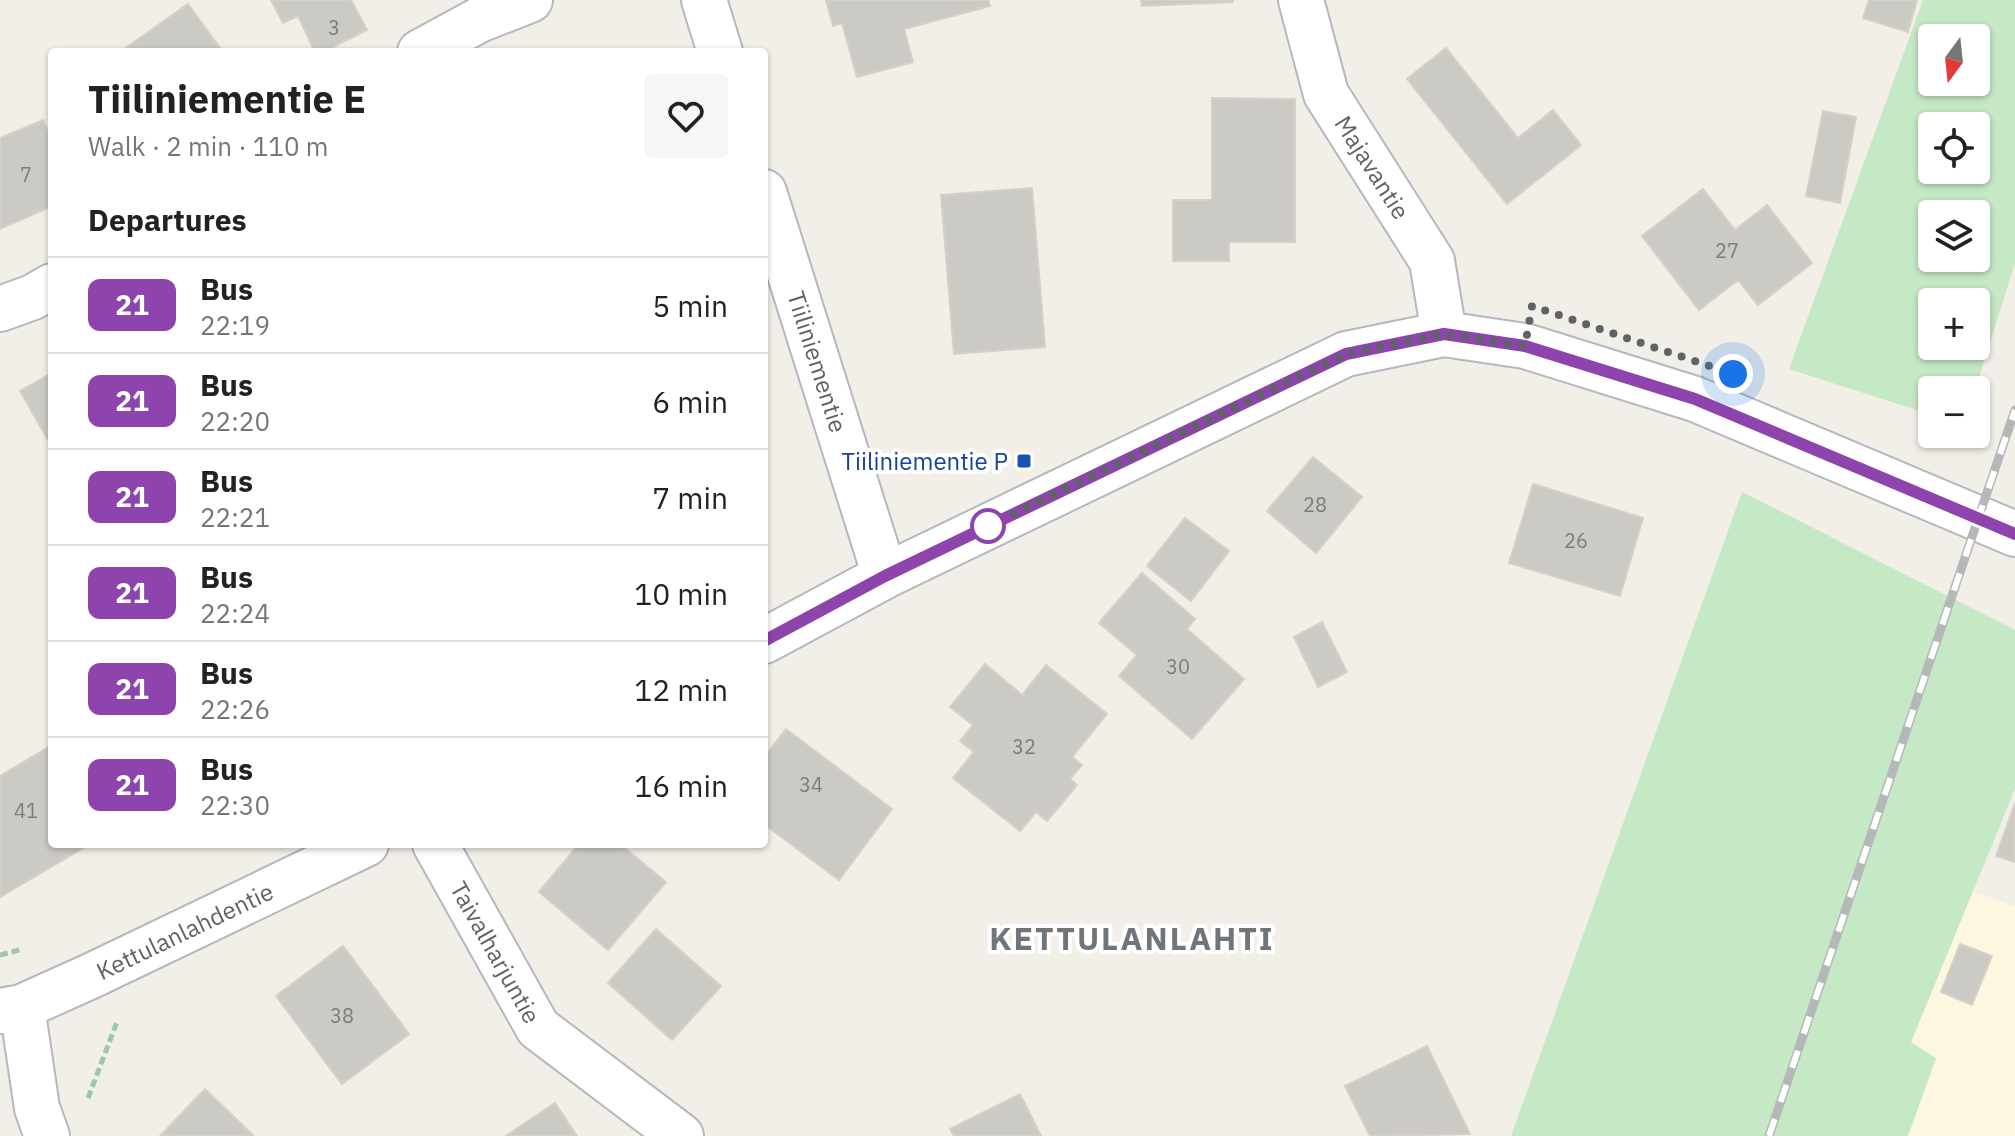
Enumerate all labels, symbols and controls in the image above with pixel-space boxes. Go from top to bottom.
house number: 3 [328,14,340,41]
north arrow [1918,24,1990,96]
map controls [1918,24,1990,448]
text: Tiiliniementie E [88,74,366,123]
button: heart [644,74,728,158]
street label: Majavantie [1328,109,1417,225]
button: locate [1918,112,1990,184]
text: Walk · 2 min · 110 m [88,129,328,163]
house number: 7 [20,161,32,188]
text: Departures [88,200,247,239]
button: layers [1918,200,1990,272]
house number: 27 [1715,237,1739,264]
text: Bus [200,269,253,308]
text: 21 [115,286,149,323]
text: 5 min [652,286,728,325]
street label: Tiiliniementie [780,287,855,436]
button: + [1918,288,1990,360]
text: 22:19 [200,308,270,342]
your location [1713,354,1753,394]
text: Bus [200,365,253,404]
button: − [1918,376,1990,448]
text: 21 [115,382,149,419]
text: 6 min [652,382,728,421]
text: 22:20 [200,404,270,438]
place label: Tiiliniementie P [841,445,1008,477]
marker: Tiiliniementie P [1015,452,1033,470]
text: Bus [200,461,253,500]
text: 21 [115,478,149,515]
text: 7 min [652,478,728,517]
house number: 28 [1303,491,1327,518]
text: 22:21 [200,500,270,534]
unlabelled marker [971,509,1005,543]
house number: 26 [1564,527,1588,554]
text: Bus [200,557,253,596]
text: 21 [115,574,149,611]
text: 10 min [634,574,728,613]
text: 22:24 [200,596,270,630]
text: Bus [200,653,253,692]
house number: 30 [1166,653,1190,680]
text: 21 [115,670,149,707]
text: 12 min [634,670,728,709]
text: 22:26 [200,692,270,726]
house number: 32 [1012,733,1036,760]
text: Bus [200,749,253,788]
text: 21 [115,766,149,803]
text: 16 min [634,766,728,805]
house number: 34 [799,771,823,798]
text: 22:30 [200,788,270,822]
house number: 41 [14,797,38,824]
street label: Kettulanlahdentie [91,875,278,987]
street label: Taivalharjuntie [443,875,548,1029]
district label: KETTULANLAHTI [989,917,1275,959]
house number: 38 [330,1002,354,1029]

